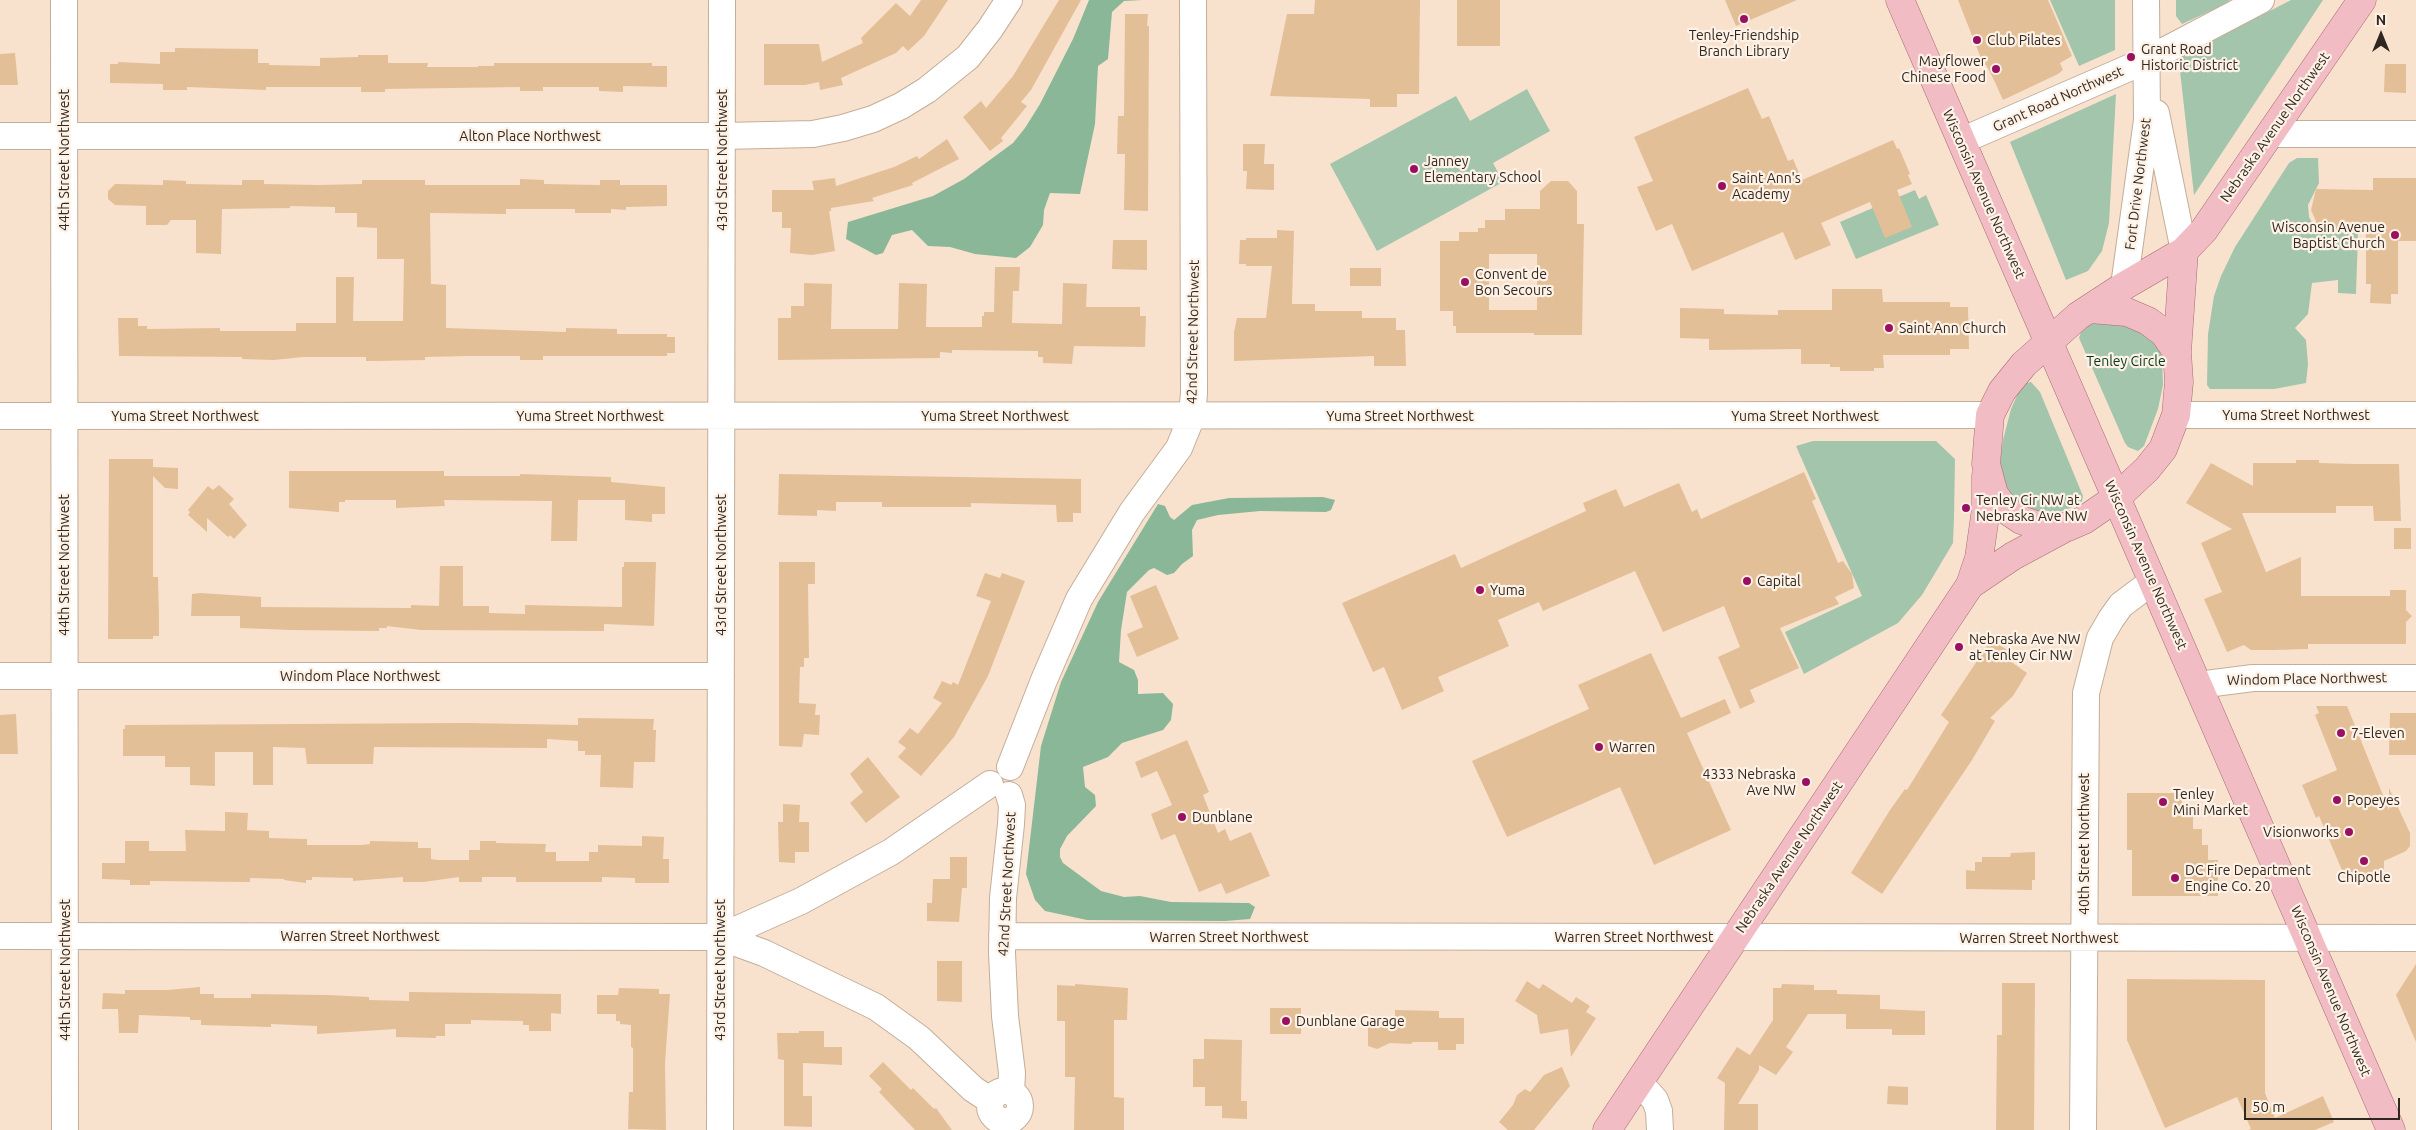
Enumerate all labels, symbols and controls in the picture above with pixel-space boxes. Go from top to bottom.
north arrow [2356,10,2406,60]
text: N [2376,12,2386,28]
marker: Tenley-Friendship Branch Library [1738,13,1750,25]
place label: Tenley-Friendship Branch Library [1689,27,1799,59]
place label: Club Pilates [1987,32,2061,48]
marker: Club Pilates [1971,34,1983,46]
place label: Grant Road Historic District [2141,41,2238,74]
street label: Nebraska Avenue Northwest [2217,49,2333,205]
marker: Grant Road Historic District [2125,51,2137,63]
place label: Mayflower Chinese Food [1901,53,1986,85]
street label: Grant Road Northwest [1990,63,2126,135]
marker: Mayflower Chinese Food [1990,63,2002,75]
street label: 44th Street Northwest [56,89,72,231]
street label: 43rd Street Northwest [714,89,730,231]
street label: Wisconsin Avenue Northwest [1939,107,2029,281]
street label: Fort Drive Northwest [2122,117,2154,251]
street label: Alton Place Northwest [459,128,601,144]
place label: Janney Elementary School [1424,153,1541,186]
marker: Janney Elementary School [1408,163,1420,175]
place label: Saint Ann's Academy [1732,170,1801,202]
marker: Saint Ann's Academy [1716,180,1728,192]
place label: Wisconsin Avenue Baptist Church [2272,219,2385,252]
marker: Wisconsin Avenue Baptist Church [2389,229,2401,241]
street label: 42nd Street Northwest [1183,260,1203,404]
place label: Convent de Bon Secours [1475,266,1552,298]
marker: Convent de Bon Secours [1459,276,1471,288]
place label: Saint Ann Church [1899,320,2006,336]
marker: Saint Ann Church [1883,322,1895,334]
park label: Tenley Circle [2086,353,2166,369]
street label: Yuma Street Northwest [2222,407,2370,423]
street label: Yuma Street Northwest [111,408,259,424]
street label: Yuma Street Northwest [516,408,664,424]
street label: Yuma Street Northwest [921,408,1069,424]
street label: Yuma Street Northwest [1326,408,1474,424]
street label: Yuma Street Northwest [1731,408,1879,424]
street label: Wisconsin Avenue Northwest [2101,478,2191,652]
place label: Tenley Cir NW at Nebraska Ave NW [1976,492,2088,524]
street label: 44th Street Northwest [56,494,72,636]
street label: 43rd Street Northwest [713,494,729,636]
marker: Tenley Cir NW at Nebraska Ave NW [1960,502,1972,514]
place label: Capital [1757,573,1801,589]
marker: Capital [1741,575,1753,587]
place label: Yuma [1490,582,1525,598]
marker: Yuma [1474,584,1486,596]
place label: Nebraska Ave NW at Tenley Cir NW [1969,631,2081,664]
marker: Nebraska Ave NW at Tenley Cir NW [1953,641,1965,653]
street label: Windom Place Northwest [280,668,440,684]
street label: Windom Place Northwest [2227,669,2387,689]
place label: 7-Eleven [2351,725,2405,741]
marker: 7-Eleven [2335,727,2347,739]
place label: Warren [1609,739,1655,755]
marker: Warren [1593,741,1605,753]
place label: 4333 Nebraska Ave NW [1702,766,1796,799]
street label: 40th Street Northwest [2076,773,2092,915]
marker: 4333 Nebraska Ave NW [1800,776,1812,788]
street label: Nebraska Avenue Northwest [1732,778,1846,936]
place label: Tenley Mini Market [2173,786,2248,819]
place label: Popeyes [2347,792,2400,808]
marker: Popeyes [2331,794,2343,806]
marker: Tenley Mini Market [2157,796,2169,808]
place label: Dunblane [1192,809,1253,825]
street label: 42nd Street Northwest [995,811,1019,957]
marker: Dunblane [1176,811,1188,823]
place label: Visionworks [2263,824,2339,840]
marker: Visionworks [2343,826,2355,838]
marker: Chipotle [2358,855,2370,867]
place label: DC Fire Department Engine Co. 20 [2185,862,2311,894]
place label: Chipotle [2337,869,2391,885]
marker: DC Fire Department Engine Co. 20 [2169,872,2181,884]
street label: 44th Street Northwest [57,899,73,1041]
street label: 43rd Street Northwest [712,899,728,1041]
street label: Wisconsin Avenue Northwest [2287,903,2375,1079]
street label: Warren Street Northwest [281,928,439,944]
street label: Warren Street Northwest [1150,929,1308,945]
street label: Warren Street Northwest [1555,929,1713,945]
street label: Warren Street Northwest [1960,930,2118,946]
place label: Dunblane Garage [1296,1013,1405,1029]
marker: Dunblane Garage [1280,1015,1292,1027]
scale bar [2246,1088,2402,1120]
text: 50 m [2252,1098,2285,1115]

